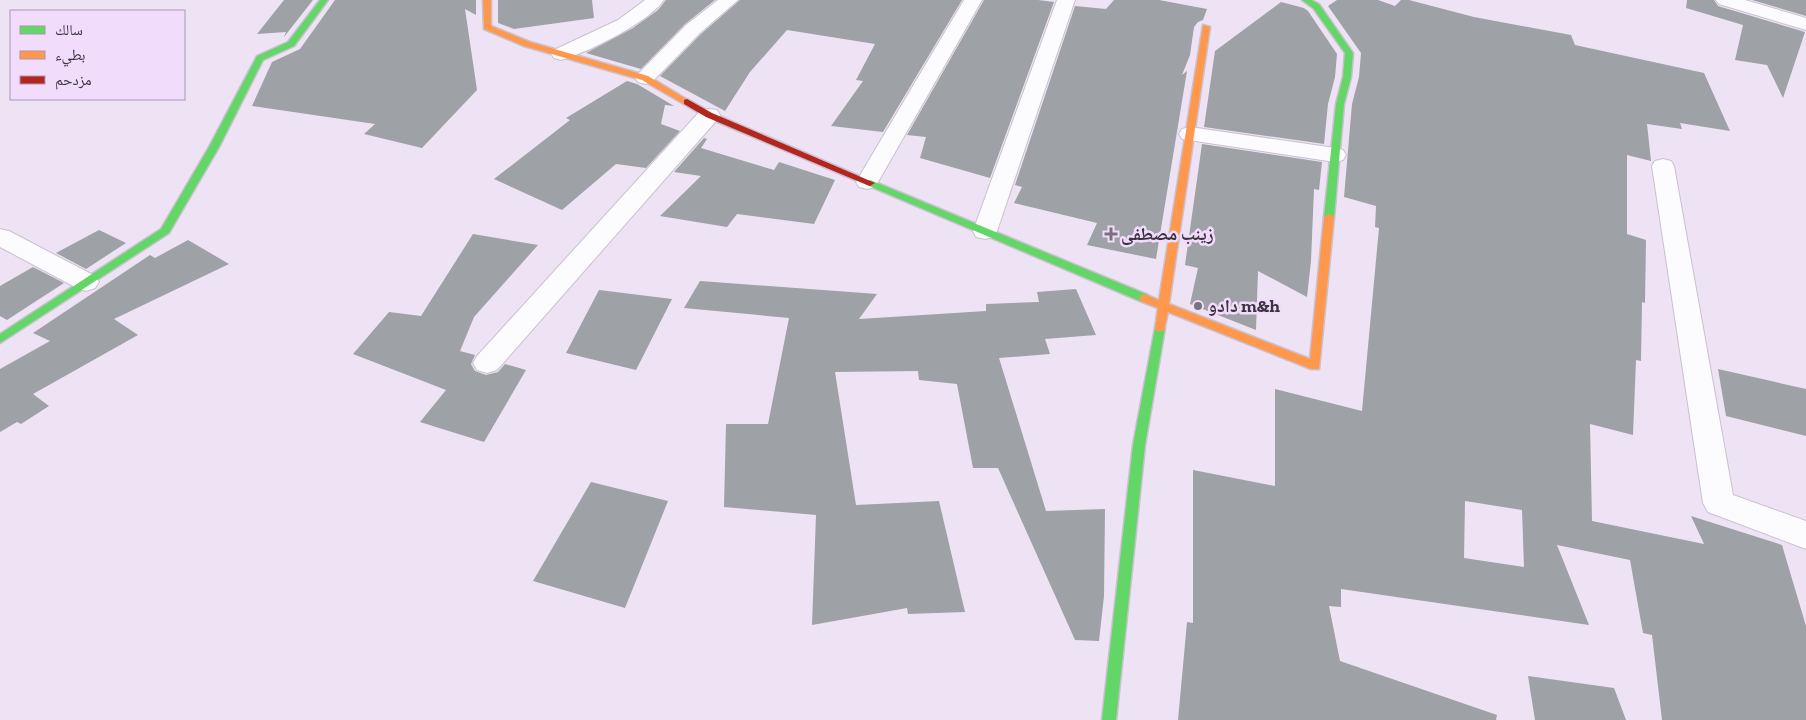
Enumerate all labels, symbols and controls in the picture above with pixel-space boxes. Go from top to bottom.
legend [10,10,185,100]
text: سالك [55,21,83,39]
text: بطيء [55,46,85,67]
text: مزدحم [55,71,92,90]
place label: زينب مصطفى [1121,223,1214,245]
marker: زينب مصطفى [1105,228,1117,240]
place label: دادو m&h [1208,295,1280,317]
marker: دادو m&h [1192,300,1204,312]

